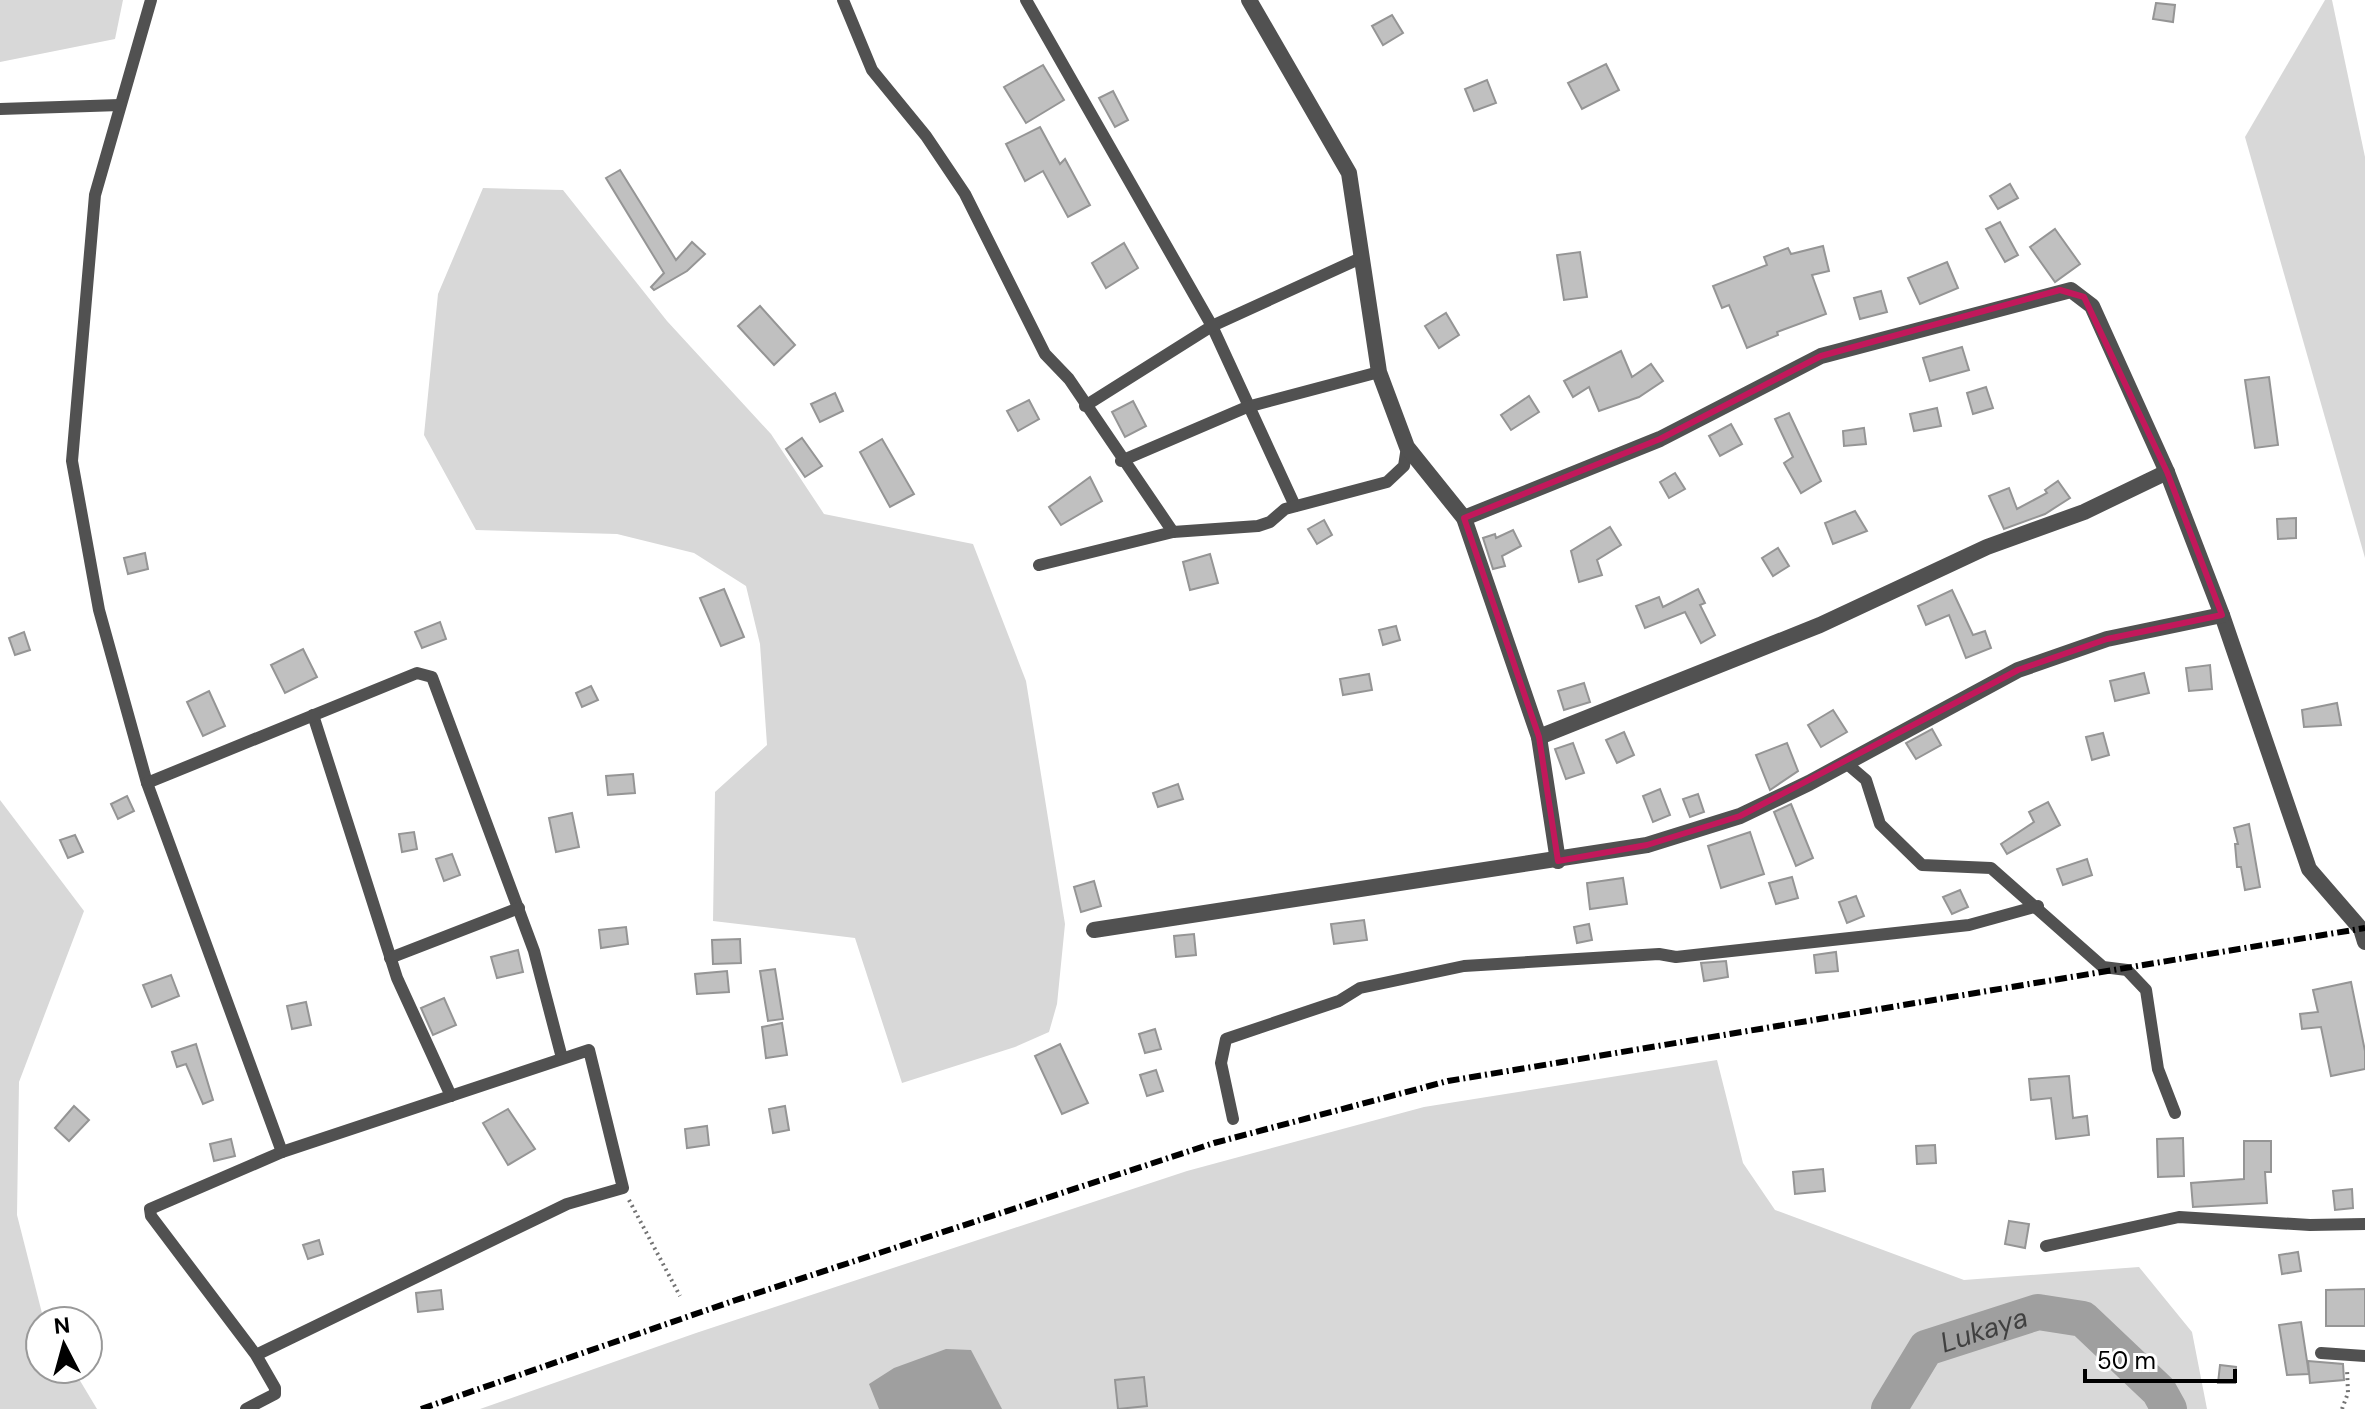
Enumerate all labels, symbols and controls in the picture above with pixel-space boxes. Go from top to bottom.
water label: Lukaya [1935,1299,2032,1361]
north arrow [24,1305,104,1385]
text: N [52,1310,71,1341]
scale bar [2085,1333,2235,1383]
text: 50 m [2097,1345,2156,1376]

